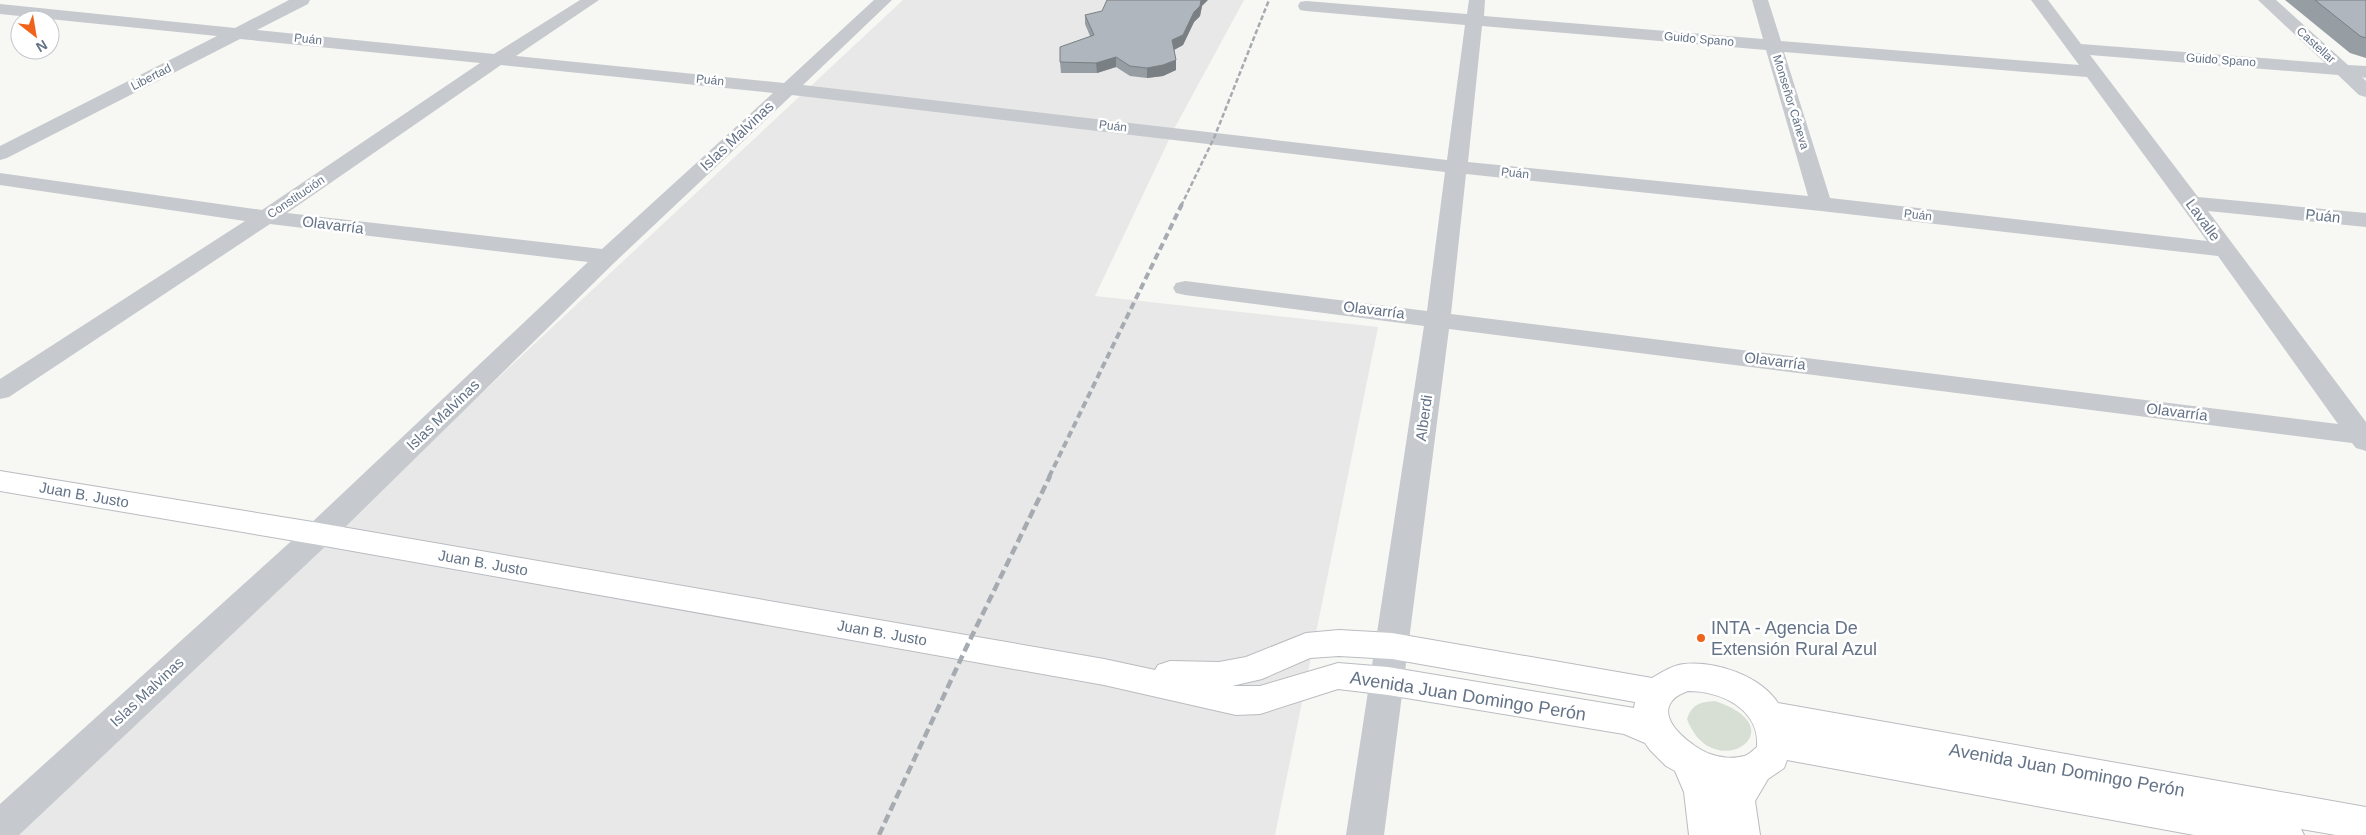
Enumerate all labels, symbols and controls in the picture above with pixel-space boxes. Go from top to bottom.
north arrow [10,10,60,60]
street label: Castellar [2294,24,2338,66]
street label: Guido Spano [1663,29,1735,49]
street label: Puán [293,31,323,47]
text: N [33,37,50,56]
street label: Guido Spano [2186,51,2257,69]
street label: Monseñor Cáneva [1770,53,1812,151]
street label: Libertad [128,61,174,93]
street label: Puán [695,72,725,88]
street label: Islas Malvinas [696,97,777,174]
street label: Puán [1098,117,1128,135]
street label: Puán [1500,165,1530,181]
street label: Constitución [265,173,327,221]
street label: Lavalle [2183,195,2224,244]
street label: Puán [2305,205,2341,226]
street label: Puán [1903,206,1933,224]
street label: Olavarría [301,212,365,237]
street label: Olavarría [1342,297,1406,322]
street label: Olavarría [1743,348,1807,373]
street label: Islas Malvinas [403,376,482,453]
street label: Alberdi [1412,394,1435,442]
street label: Olavarría [2145,399,2209,424]
street label: Juan B. Justo [38,478,130,511]
street label: Juan B. Justo [437,546,529,579]
street label: Juan B. Justo [836,616,928,649]
place label: INTA - Agencia De Extensión Rural Azul [1711,618,1877,659]
marker: INTA - Agencia De Extensión Rural Azul [1695,632,1707,644]
street label: Islas Malvinas [106,653,187,730]
street label: Avenida Juan Domingo Perón [1348,667,1588,725]
street label: Avenida Juan Domingo Perón [1948,739,2186,801]

